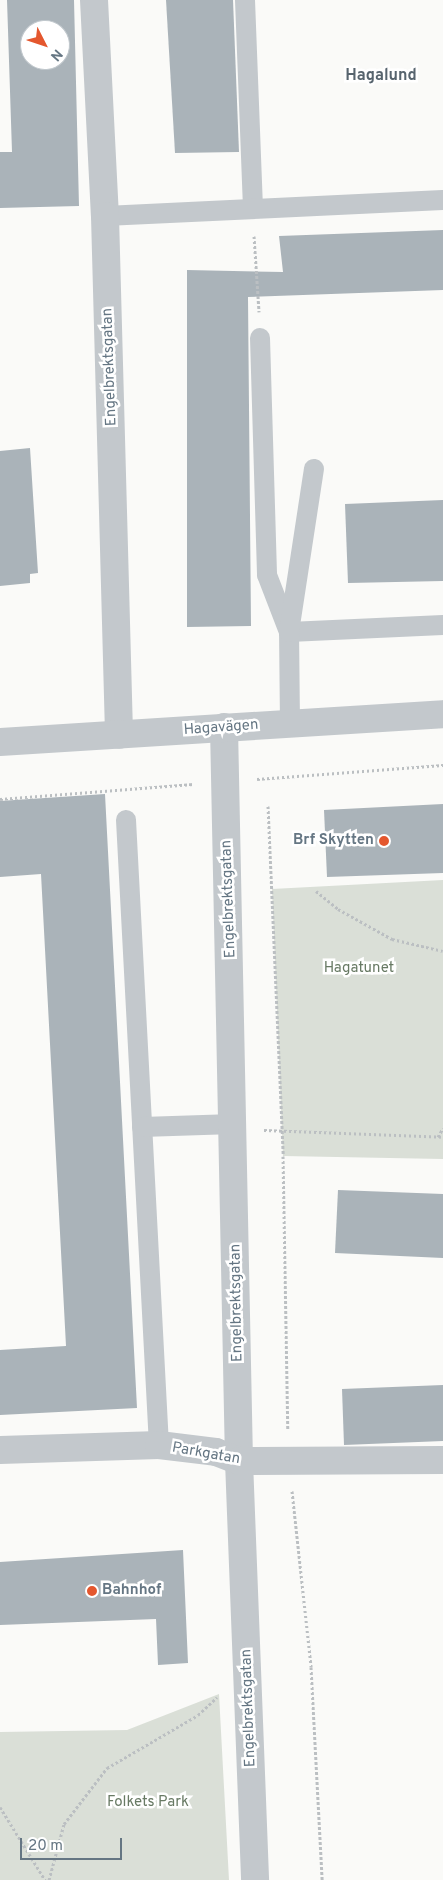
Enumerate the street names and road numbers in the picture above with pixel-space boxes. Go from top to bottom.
street label: Engelbrektsgatan [99,308,121,426]
street label: Hagavägen [183,716,259,740]
street label: Engelbrektsgatan [218,840,240,958]
street label: Engelbrektsgatan [227,1244,247,1362]
street label: Parkgatan [171,1439,241,1469]
street label: Engelbrektsgatan [238,1649,260,1767]

